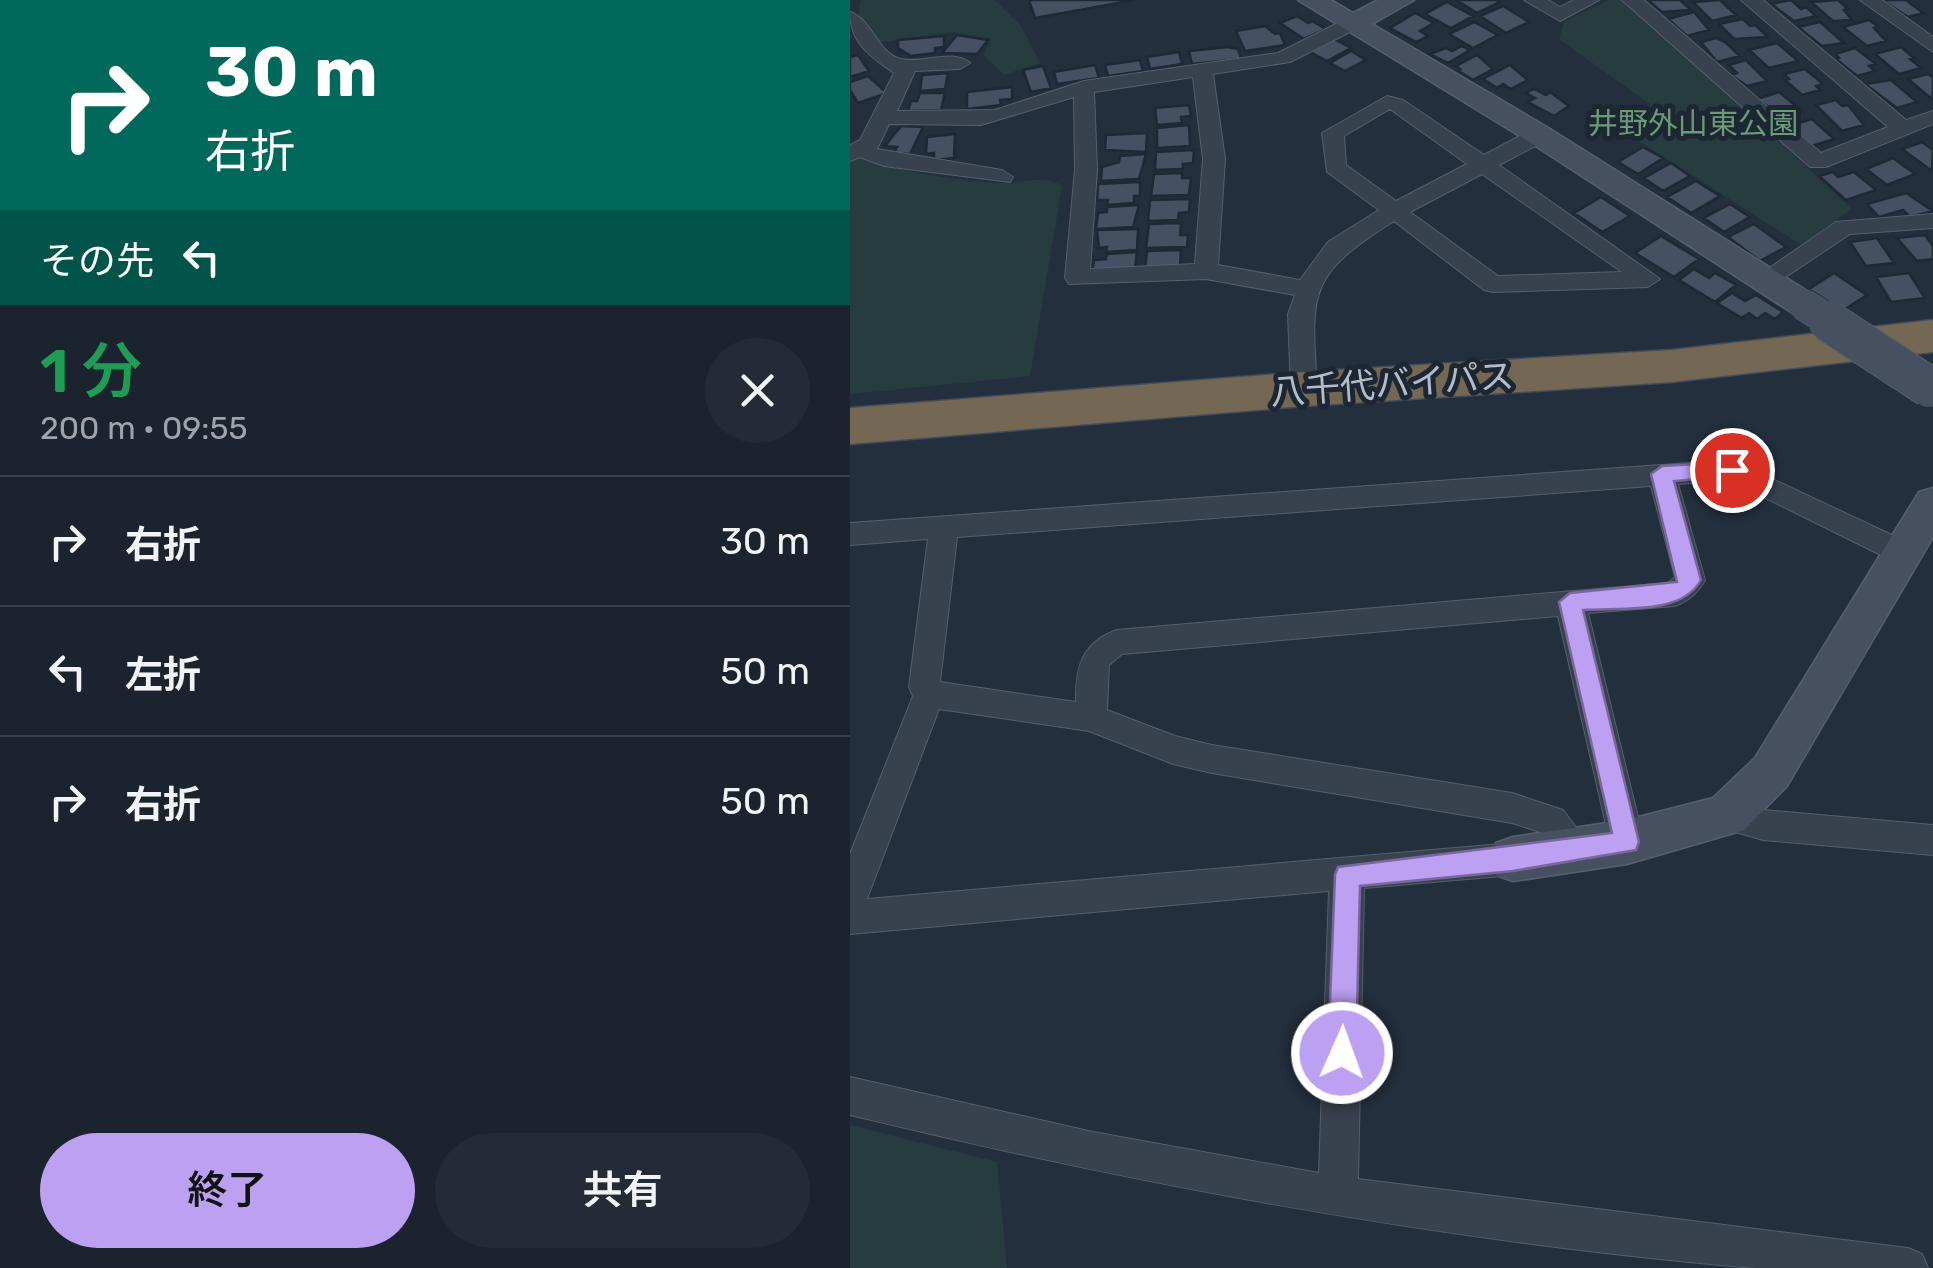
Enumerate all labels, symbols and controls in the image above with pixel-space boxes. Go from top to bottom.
text: 30 m [205,31,378,114]
icon: right [40,40,170,170]
park label: 井野外山東公園 [1588,106,1798,142]
text: 右折 [205,125,295,178]
icon: left [174,230,229,285]
text: その先 [40,238,154,284]
text: 1 分 [40,336,142,407]
button: close [705,338,810,443]
street label: 八千代バイパス [1269,355,1515,413]
text: 200 m · 09:55 [40,409,247,447]
pin [1690,428,1775,513]
icon: arrive [1705,443,1760,498]
icon: right [40,514,95,569]
text: 30 m [720,518,810,564]
text: 右折 [125,522,201,568]
icon: left [40,644,95,699]
text: 50 m [720,648,810,694]
text: 左折 [125,652,201,698]
icon: right [40,774,95,829]
text: 50 m [720,778,810,824]
text: 右折 [125,782,201,828]
position arrow [1290,1001,1394,1105]
button: 終了 [40,1133,415,1248]
button: 共有 [435,1133,810,1248]

